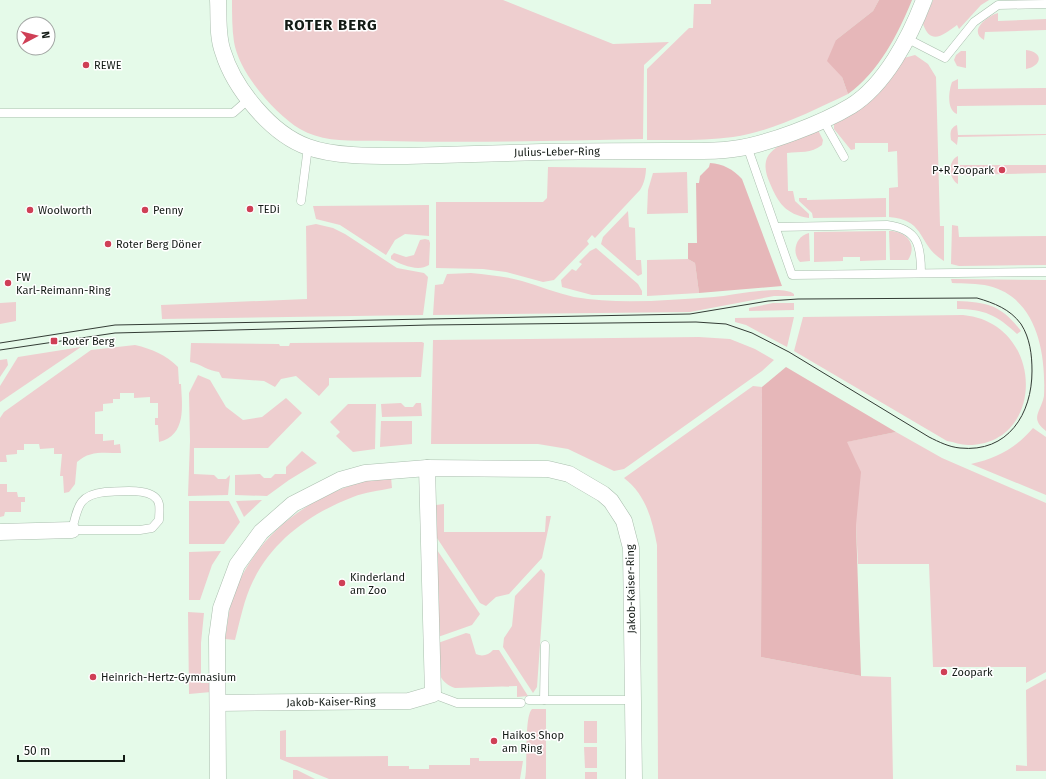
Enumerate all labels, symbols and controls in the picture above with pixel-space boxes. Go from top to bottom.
north arrow [16,16,56,56]
district label: ROTER BERG [284,16,378,34]
text: N [39,30,52,39]
place label: REWE [94,59,122,72]
marker: REWE [81,60,91,70]
street label: Julius-Leber-Ring [514,145,600,159]
place label: P+R Zoopark [932,164,994,177]
marker: P+R Zoopark [997,165,1007,175]
place label: TEDi [258,203,280,216]
place label: Woolworth [38,204,92,217]
place label: Penny [153,204,184,217]
marker: TEDi [245,204,255,214]
marker: Woolworth [25,205,35,215]
marker: Penny [140,205,150,215]
place label: Roter Berg Döner [116,238,202,251]
marker: Roter Berg Döner [103,239,113,249]
place label: FW Karl-Reimann-Ring [16,271,111,297]
marker: FW Karl-Reimann-Ring [3,278,13,288]
place label: Roter Berg [62,335,115,348]
marker: Roter Berg [49,336,59,346]
street label: Jakob-Kaiser-Ring [624,544,638,634]
place label: Kinderland am Zoo [350,571,405,597]
marker: Kinderland am Zoo [337,578,347,588]
place label: Zoopark [952,666,993,679]
marker: Zoopark [939,667,949,677]
place label: Heinrich-Hertz-Gymnasium [101,671,236,684]
marker: Heinrich-Hertz-Gymnasium [88,672,98,682]
street label: Jakob-Kaiser-Ring [286,695,376,709]
place label: Haikos Shop am Ring [502,729,564,755]
marker: Haikos Shop am Ring [489,736,499,746]
scale bar [18,737,124,763]
text: 50 m [24,744,50,758]

